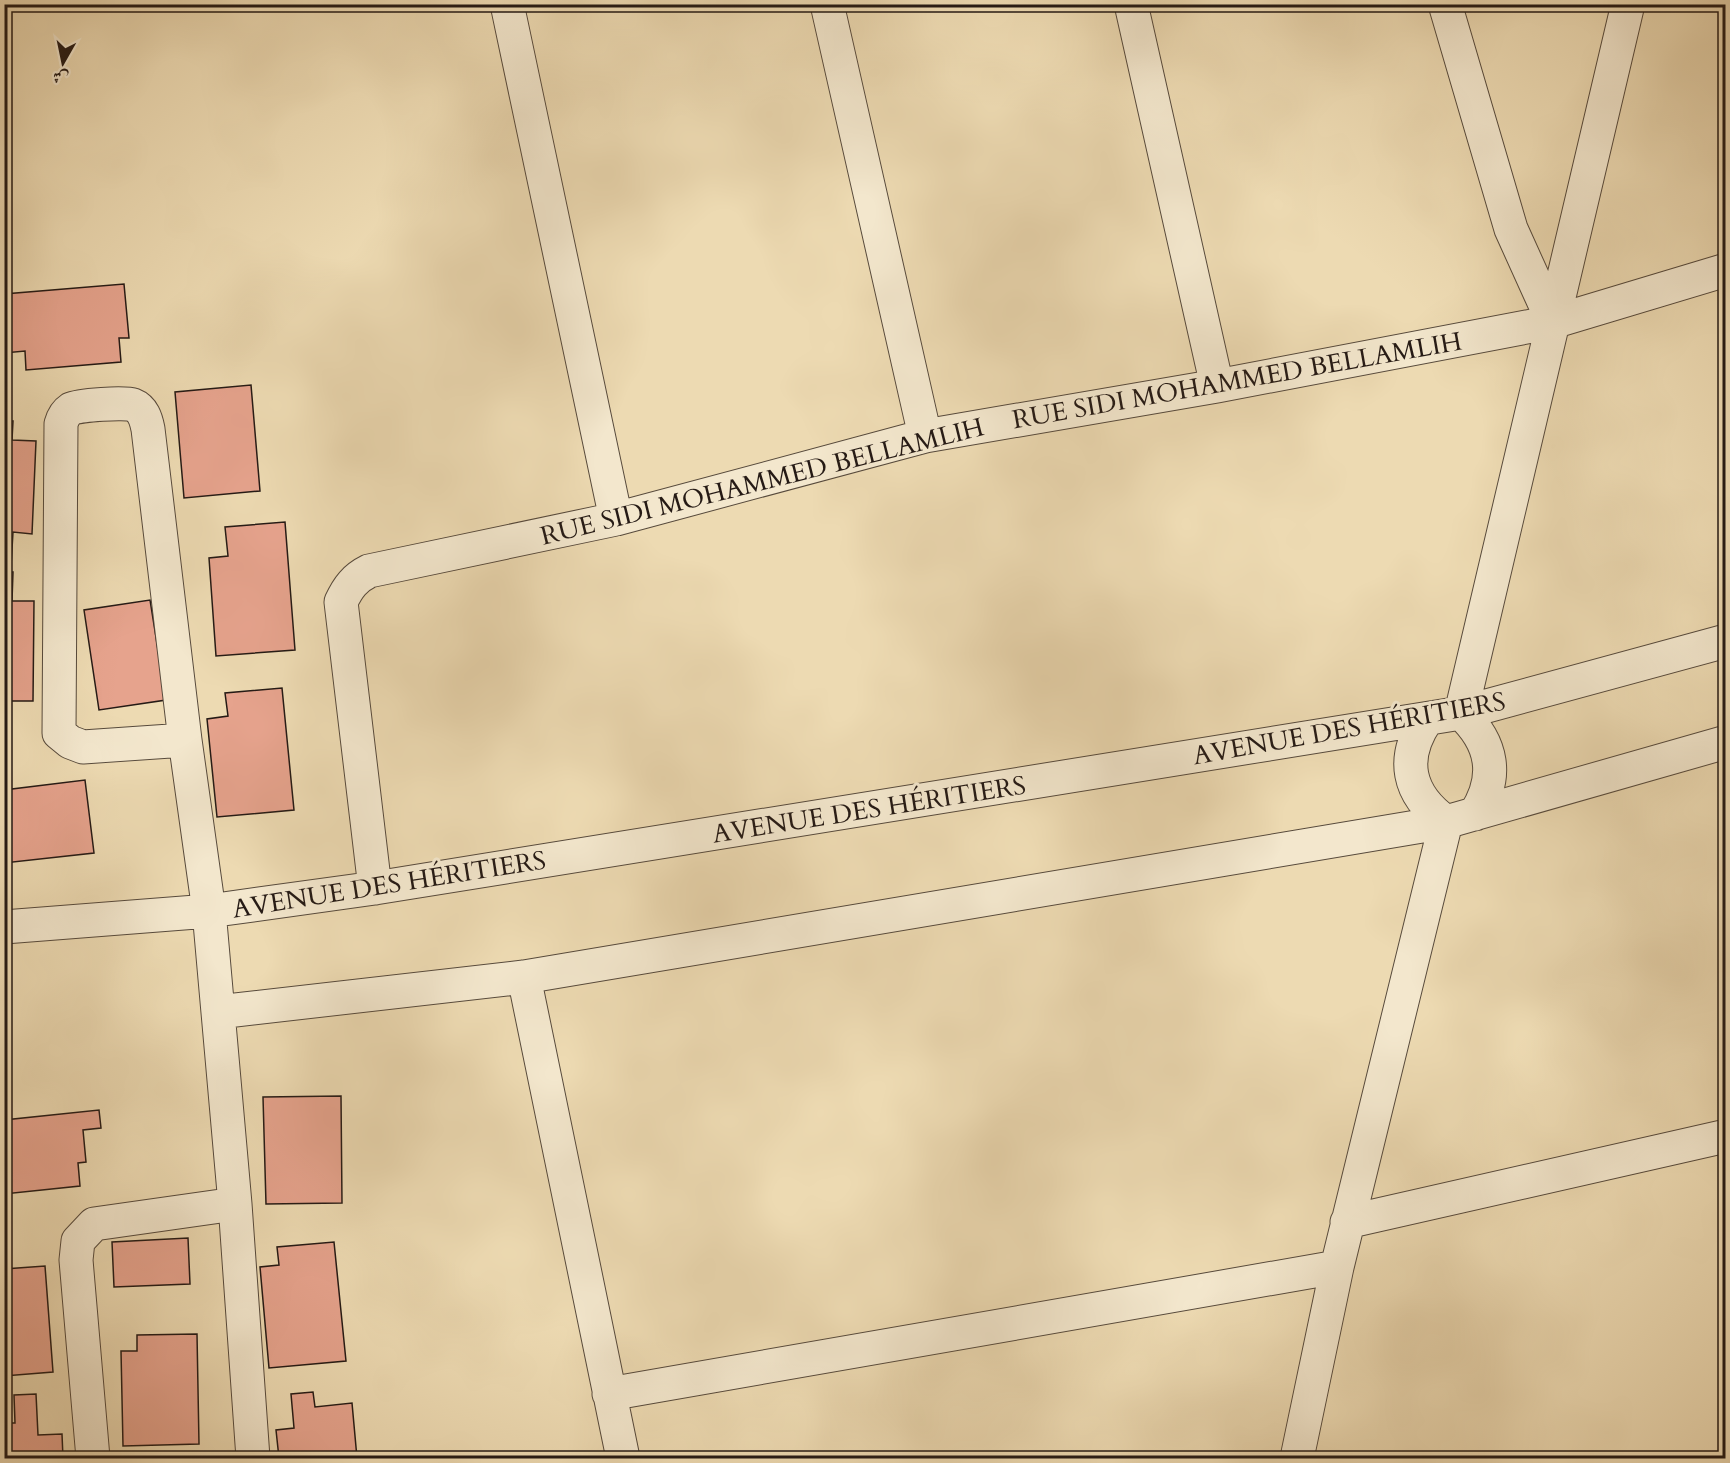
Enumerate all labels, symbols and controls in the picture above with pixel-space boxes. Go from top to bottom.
north arrow [33,33,93,93]
text: ش [51,65,70,89]
street label: RUE SIDI MOHAMMED BELLAMLIH [1010,324,1465,437]
street label: RUE SIDI MOHAMMED BELLAMLIH [537,409,988,554]
street label: AVENUE DES HÉRITIERS [1190,684,1508,773]
street label: AVENUE DES HÉRITIERS [710,767,1028,852]
street label: AVENUE DES HÉRITIERS [230,842,548,927]

